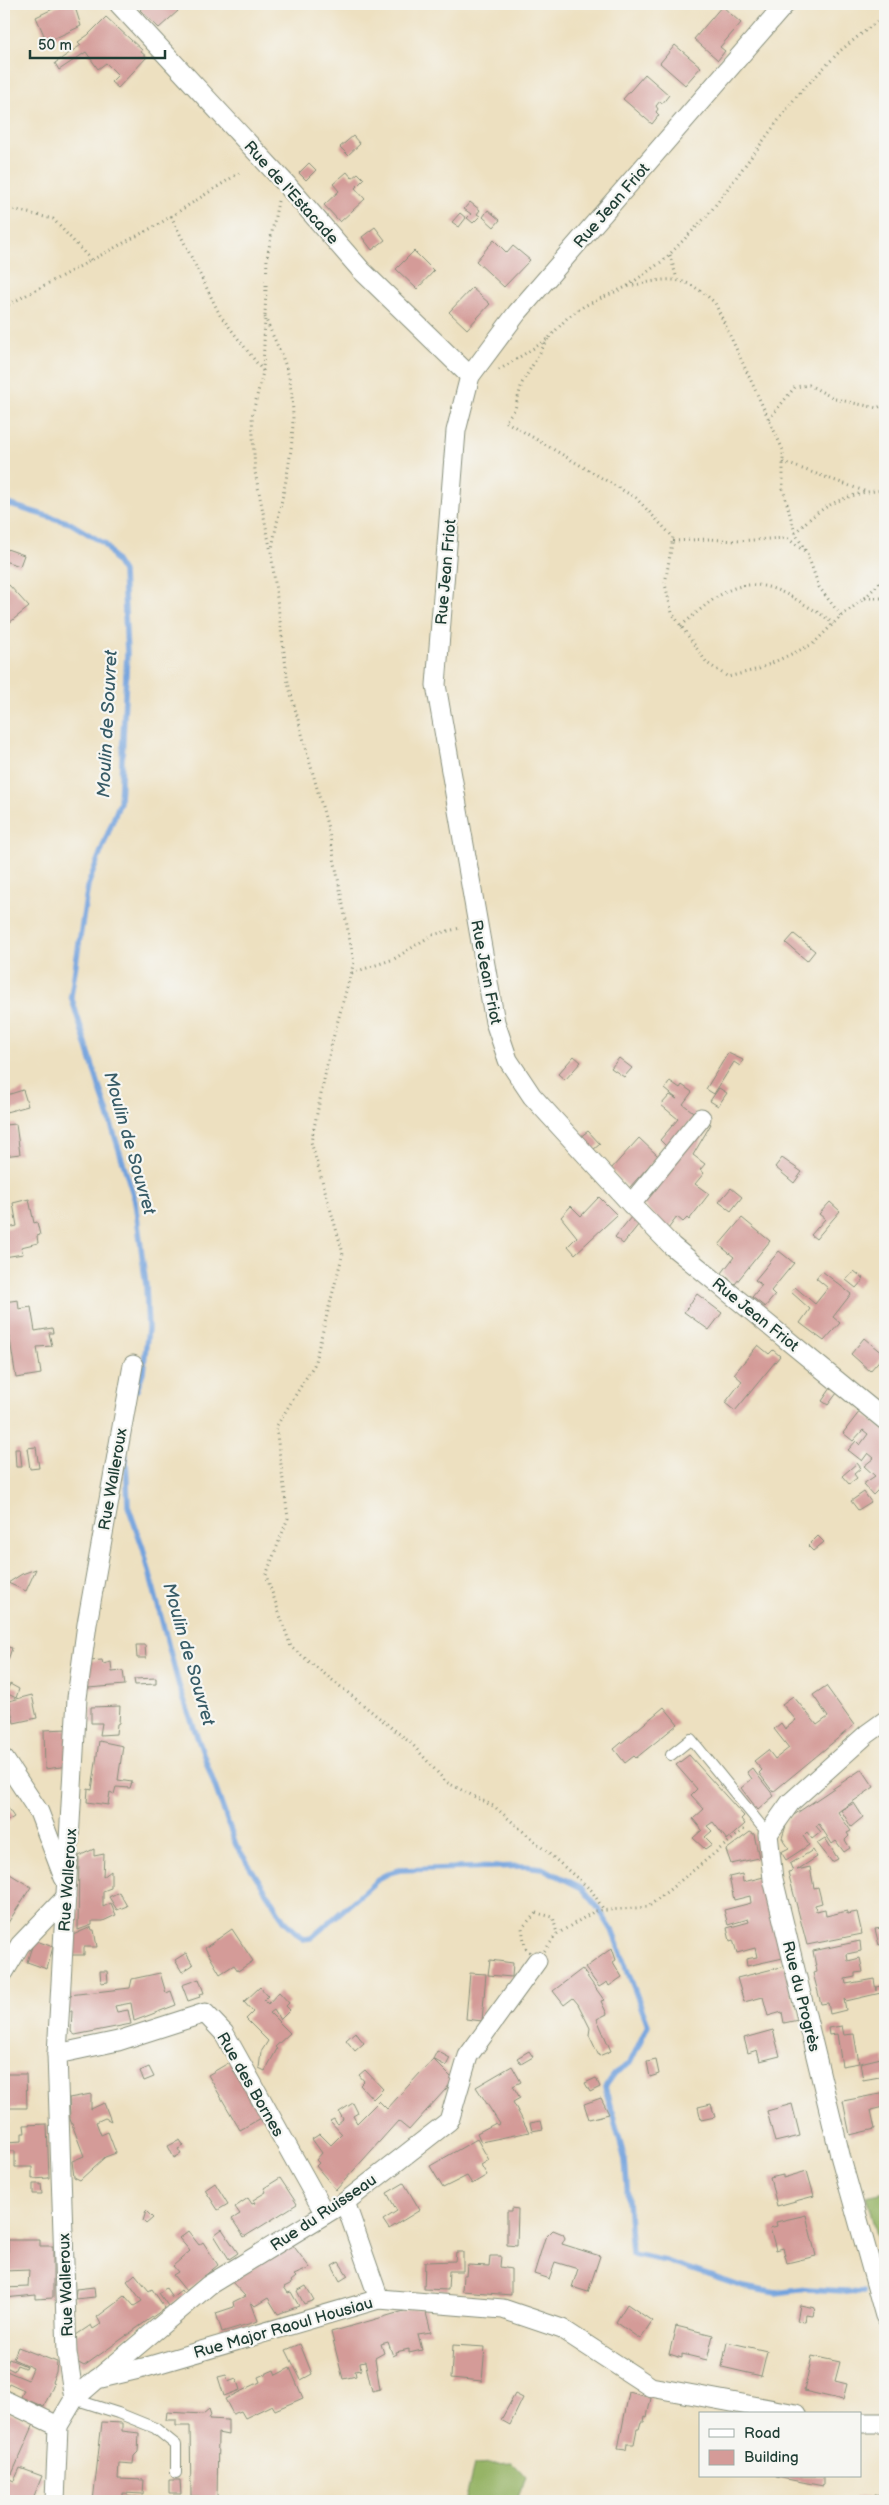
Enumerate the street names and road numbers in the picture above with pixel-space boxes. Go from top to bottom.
street label: Rue de l'Estacade [240,137,343,249]
street label: Rue Jean Friot [570,160,654,252]
street label: Rue Jean Friot [432,518,461,626]
street label: Rue Jean Friot [466,918,505,1026]
street label: Rue Jean Friot [708,1274,802,1356]
street label: Rue Walleroux [95,1426,132,1532]
street label: Rue Walleroux [55,1827,82,1932]
street label: Rue du Progrès [778,1939,823,2054]
street label: Rue des Bornes [212,2029,287,2140]
street label: Rue du Ruisseau [267,2171,380,2256]
street label: Rue Walleroux [55,2232,78,2337]
street label: Rue Major Raoul Housiau [192,2294,375,2363]

